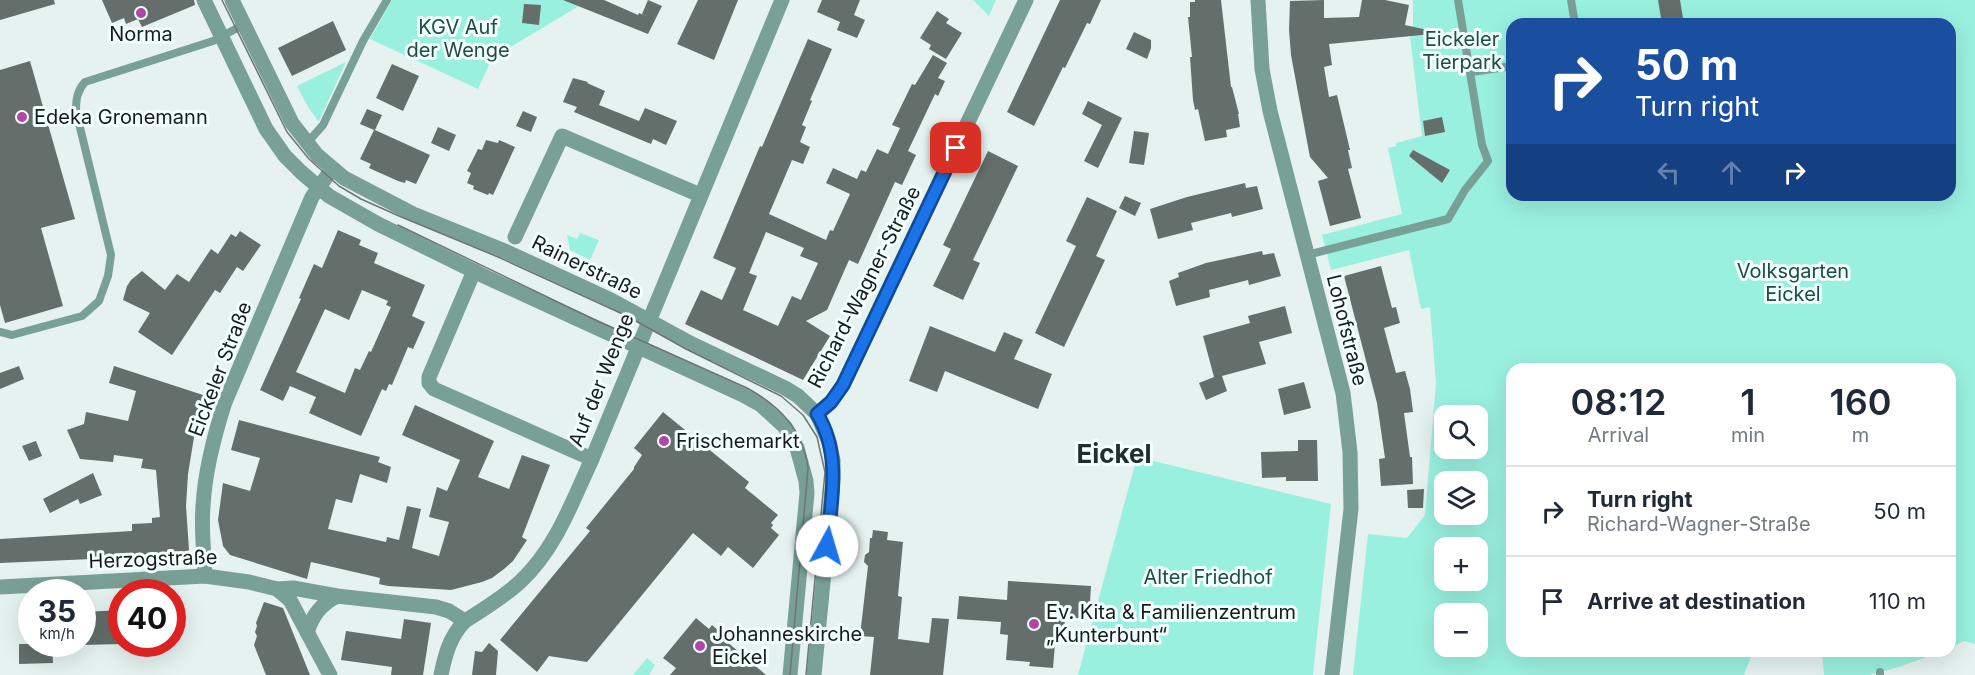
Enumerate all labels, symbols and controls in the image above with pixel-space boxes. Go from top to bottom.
marker: Norma [134,6,148,20]
park label: KGV Auf der Wenge [406,15,510,62]
place label: Norma [109,22,173,46]
park label: Eickeler Tierpark [1422,27,1502,74]
text: 50 m [1635,39,1738,90]
icon: right [1536,42,1614,120]
text: Turn right [1635,90,1759,123]
place label: Edeka Gronemann [34,105,208,129]
marker: Edeka Gronemann [15,110,29,124]
pin [930,122,981,173]
icon: arrive [939,131,972,164]
icon: left [1652,156,1685,189]
icon: ahead [1715,156,1748,189]
icon: right [1778,156,1811,189]
street label: Richard-Wagner-Straße [803,182,925,392]
street label: Rainerstraße [528,230,646,304]
park label: Volksgarten Eickel [1737,259,1849,306]
street label: Lohofstraße [1322,272,1372,388]
street label: Eickeler Straße [183,298,257,440]
street label: Auf der Wenge [563,310,639,450]
text: 08:12 [1570,380,1666,424]
text: 1 [1740,380,1756,424]
text: 160 [1830,380,1892,424]
map controls [1434,405,1488,657]
button: search [1434,405,1488,459]
text: Arrival [1588,423,1649,447]
text: min [1731,423,1765,447]
text: m [1852,423,1869,447]
place label: Frischemarkt [676,429,800,453]
marker: Frischemarkt [657,434,671,448]
district label: Eickel [1076,438,1152,469]
button: layers [1434,471,1488,525]
text: Turn right [1587,486,1693,512]
icon: right [1536,495,1569,528]
text: 50 m [1873,498,1926,524]
text: Richard-Wagner-Straße [1587,512,1811,536]
position arrow [795,514,859,578]
button: + [1434,537,1488,591]
street label: Herzogstraße [88,545,218,573]
park label: Alter Friedhof [1143,565,1273,589]
speed limit sign: 40 [108,579,186,657]
icon: arrive [1536,585,1569,618]
text: Arrive at destination [1587,588,1806,614]
text: 110 m [1869,588,1926,614]
text: 35 [38,593,76,629]
place label: Ev. Kita & Familienzentrum „Kunterbunt“ [1046,600,1296,647]
button: − [1434,603,1488,657]
marker: Ev. Kita & Familienzentrum „Kunterbunt“ [1027,617,1041,631]
place label: Johanneskirche Eickel [712,622,862,669]
text: km/h [39,624,75,643]
marker: Johanneskirche Eickel [693,639,707,653]

